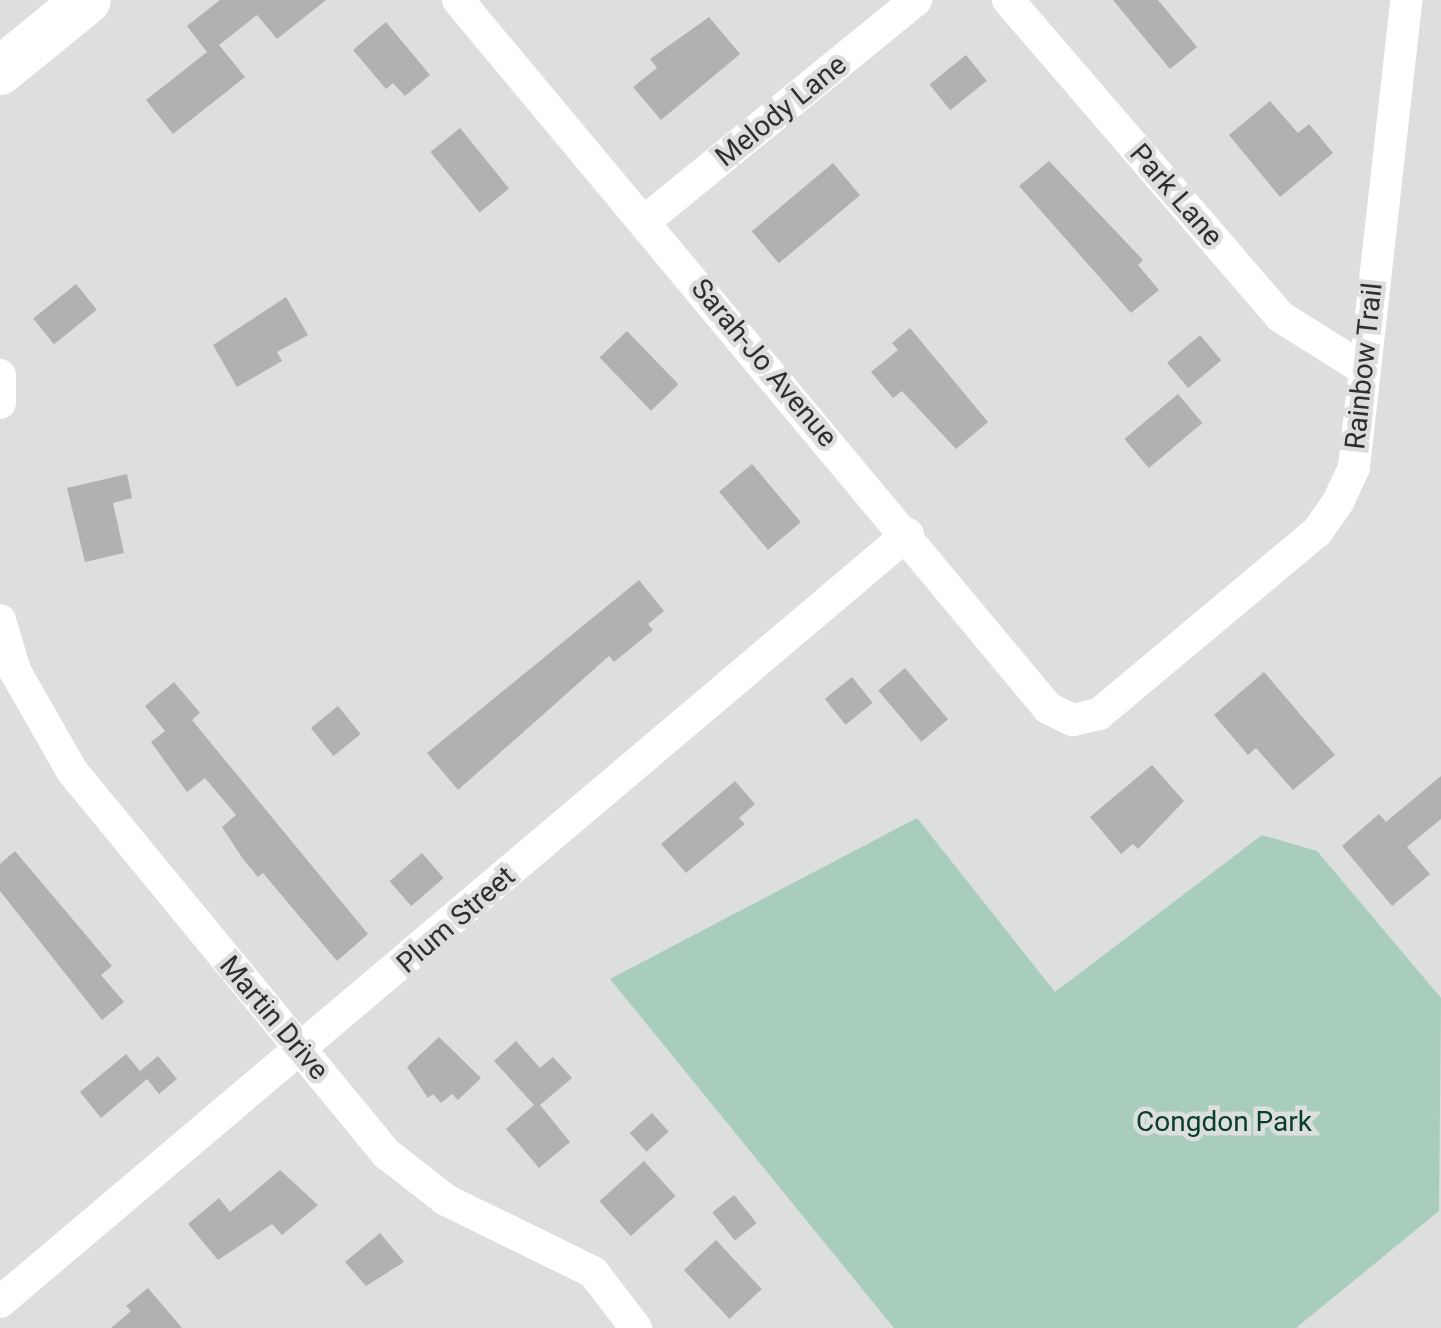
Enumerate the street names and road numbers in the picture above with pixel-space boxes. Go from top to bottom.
street label: Melody Lane [709,48,853,174]
street label: Park Lane [1123,137,1229,253]
street label: Sarah-Jo Avenue [684,272,844,454]
street label: Rainbow Trail [1339,281,1389,451]
street label: Plum Street [390,860,522,980]
street label: Martin Drive [213,949,335,1087]

